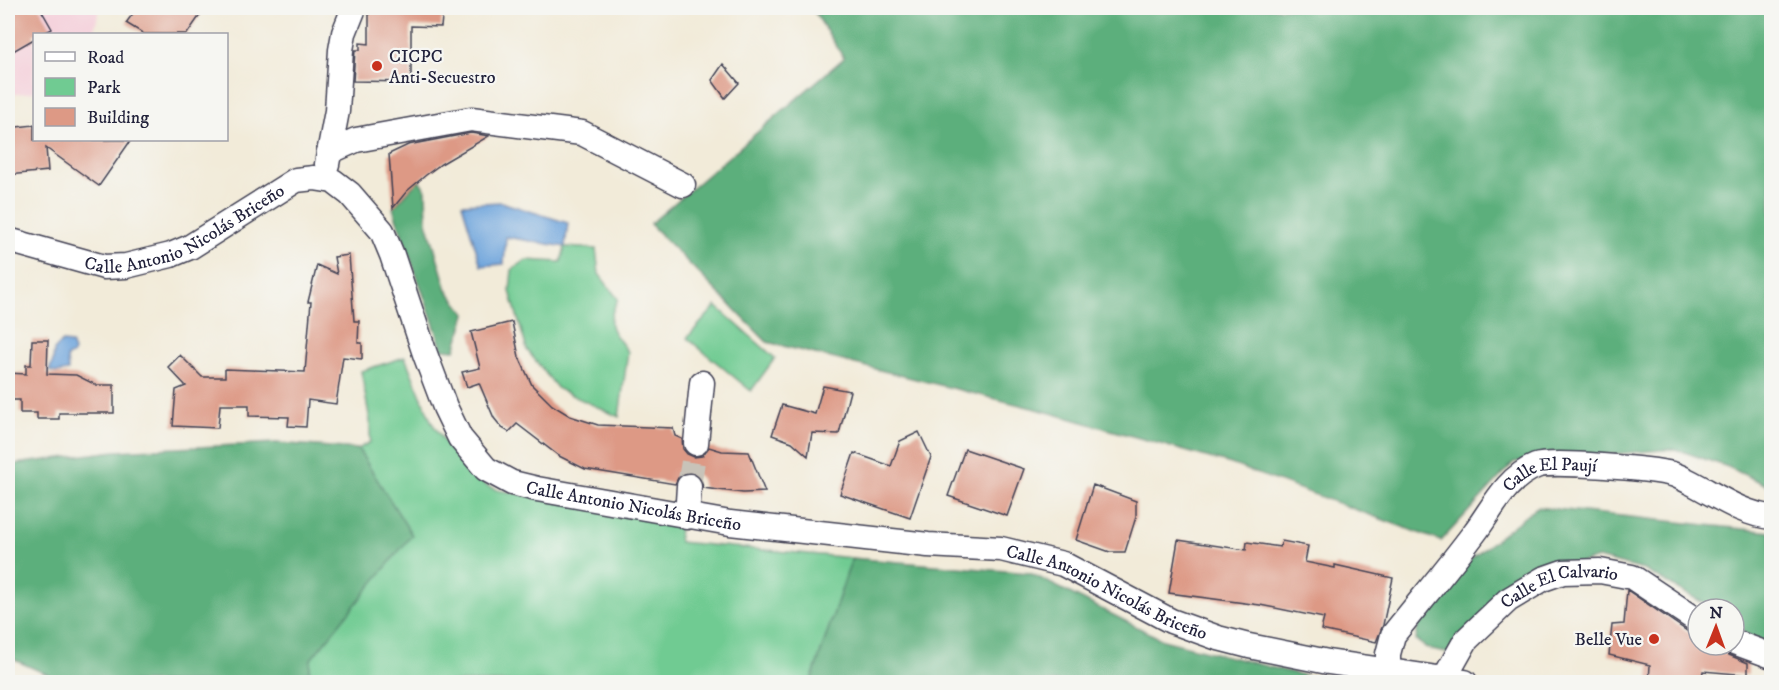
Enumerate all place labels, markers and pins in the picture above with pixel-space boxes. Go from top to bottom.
place label: CICPC Anti-Secuestro [389,46,496,89]
marker: CICPC Anti-Secuestro [370,59,384,73]
place label: Belle Vue [1574,629,1642,651]
marker: Belle Vue [1647,632,1661,646]

